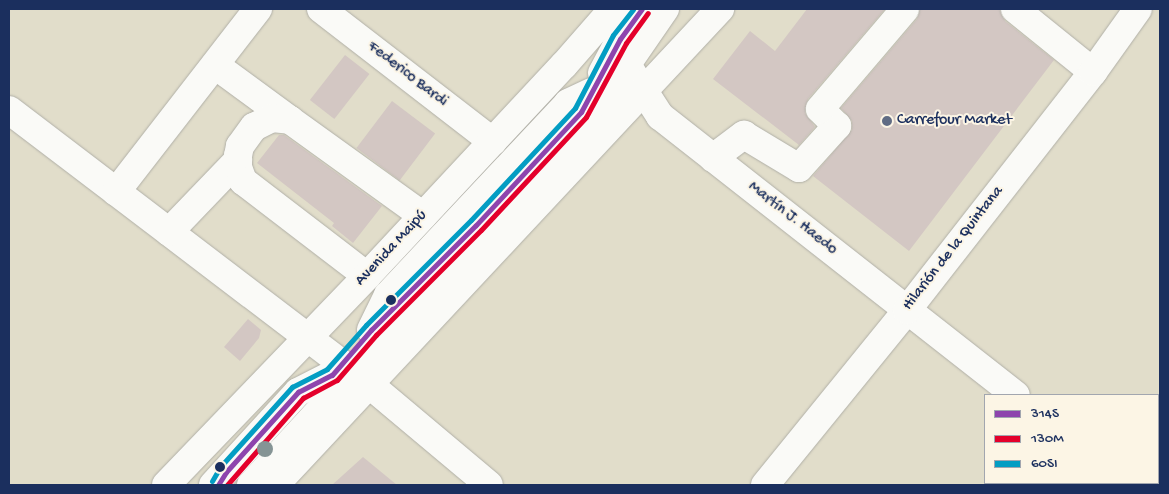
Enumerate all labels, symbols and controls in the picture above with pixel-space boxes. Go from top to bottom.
street label: Federico Bardi [363,38,451,112]
place label: Carrefour Market [897,111,1012,131]
marker: Carrefour Market [881,115,893,127]
street label: Martín J. Haedo [743,178,841,260]
street label: Hilarión de la Quintana [899,183,1009,315]
street label: Avenida Maipú [352,207,432,291]
unlabelled marker [386,295,396,305]
legend [984,394,1159,484]
text: 314S [1031,405,1059,423]
text: 130M [1031,430,1064,448]
text: 60SI [1031,455,1058,473]
unlabelled marker [215,462,225,472]

